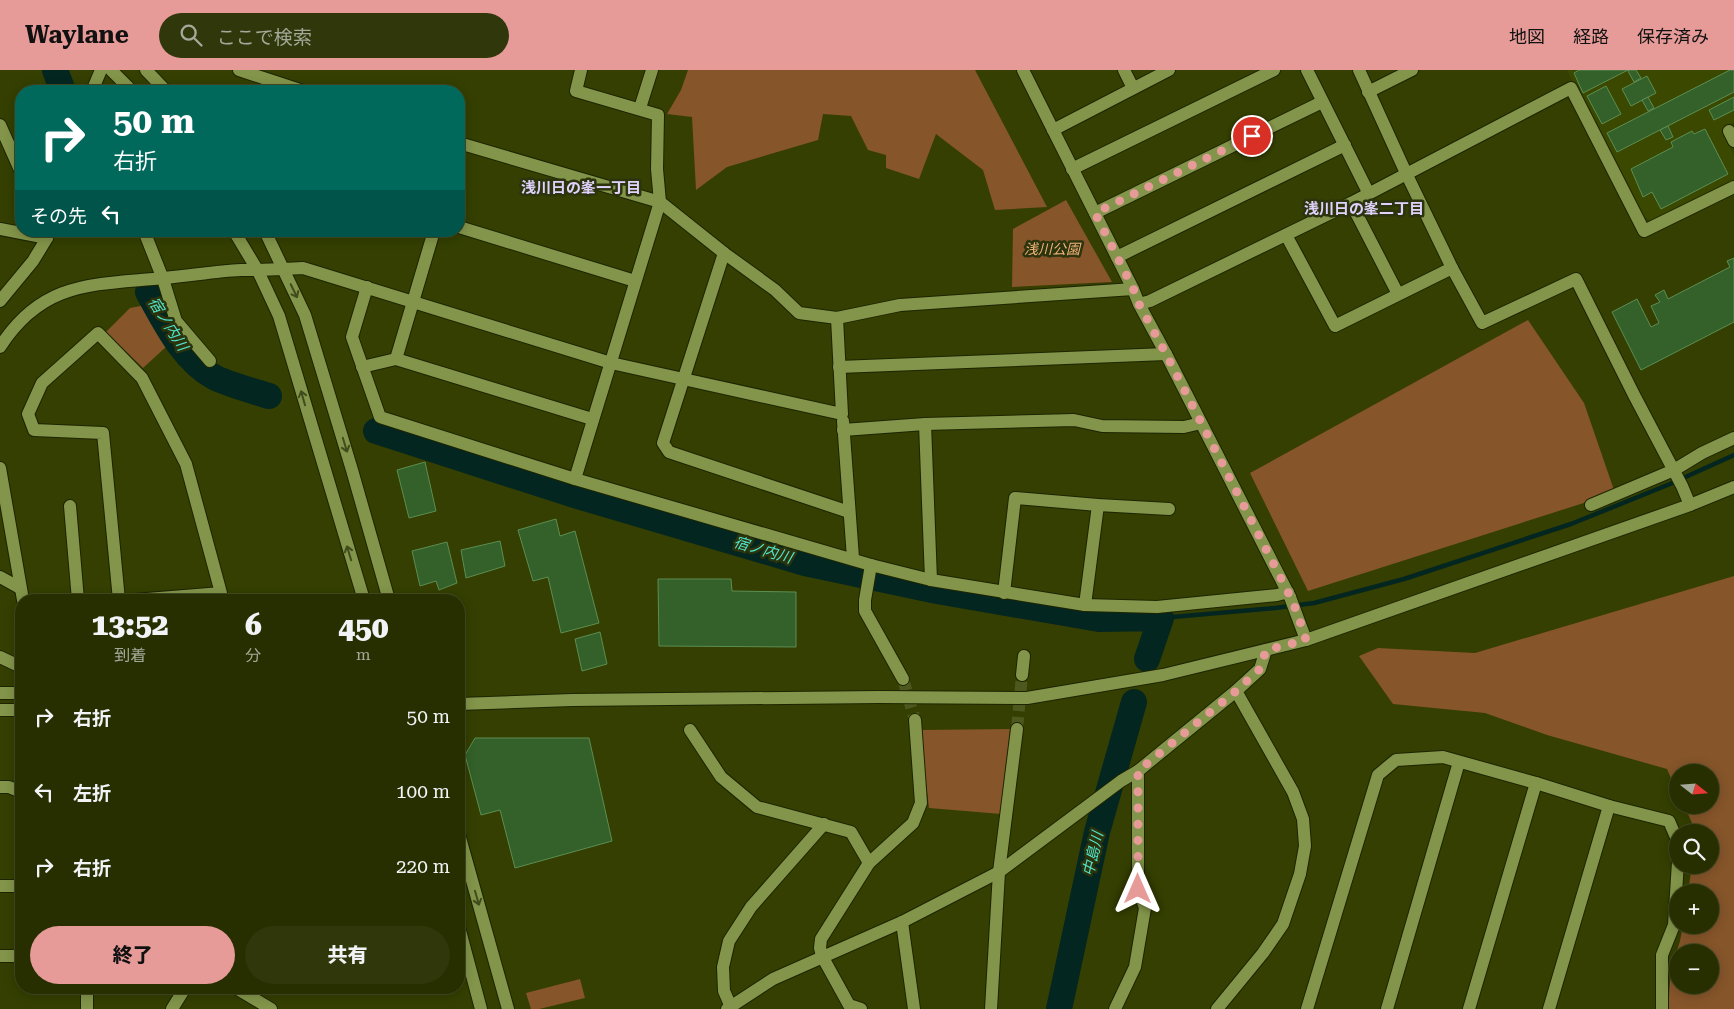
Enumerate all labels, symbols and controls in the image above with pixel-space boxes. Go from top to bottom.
search box [159,13,509,58]
text: Waylane [25,21,129,49]
icon: search [177,21,205,49]
text: ここで検索 [217,26,312,49]
text: 地図 [1509,26,1545,47]
text: 経路 [1573,26,1609,47]
text: 保存済み [1637,26,1709,47]
text: 50 m [113,101,195,142]
icon: right [30,105,95,170]
pin [1231,115,1273,157]
icon: arrive [1238,122,1266,150]
text: 右折 [113,149,157,174]
district label: 浅川日の峯一丁目 [521,179,641,197]
icon: left [97,200,125,228]
district label: 浅川日の峯二丁目 [1304,200,1424,218]
text: その先 [30,205,87,228]
park label: 浅川公園 [1024,241,1082,257]
one-way arrow [290,283,299,298]
water label: 宿ノ内川 [144,294,193,356]
one-way arrow [297,390,307,406]
one-way arrow [340,437,350,453]
water label: 宿ノ内川 [732,533,796,567]
one-way arrow [344,546,354,562]
text: 13:52 [91,607,169,642]
text: 6 [245,607,262,642]
text: 450 [338,610,389,645]
text: m [356,645,371,664]
text: 到着 [114,646,146,665]
text: 分 [245,646,261,665]
icon: right [30,703,58,731]
text: 50 m [407,705,450,728]
text: 右折 [73,707,111,730]
north arrow [1669,764,1719,814]
map controls [1669,764,1719,994]
icon: left [30,778,58,806]
text: 100 m [396,780,450,803]
text: 左折 [73,782,111,805]
button: search [1669,824,1719,874]
water label: 中島川 [1079,828,1107,878]
icon: right [30,853,58,881]
text: 220 m [396,855,450,878]
text: 右折 [73,857,111,880]
position arrow [1111,862,1163,914]
button: + [1669,884,1719,934]
one-way arrow [472,890,482,906]
button: 終了 [30,926,235,984]
button: 共有 [245,926,450,984]
button: − [1669,944,1719,994]

